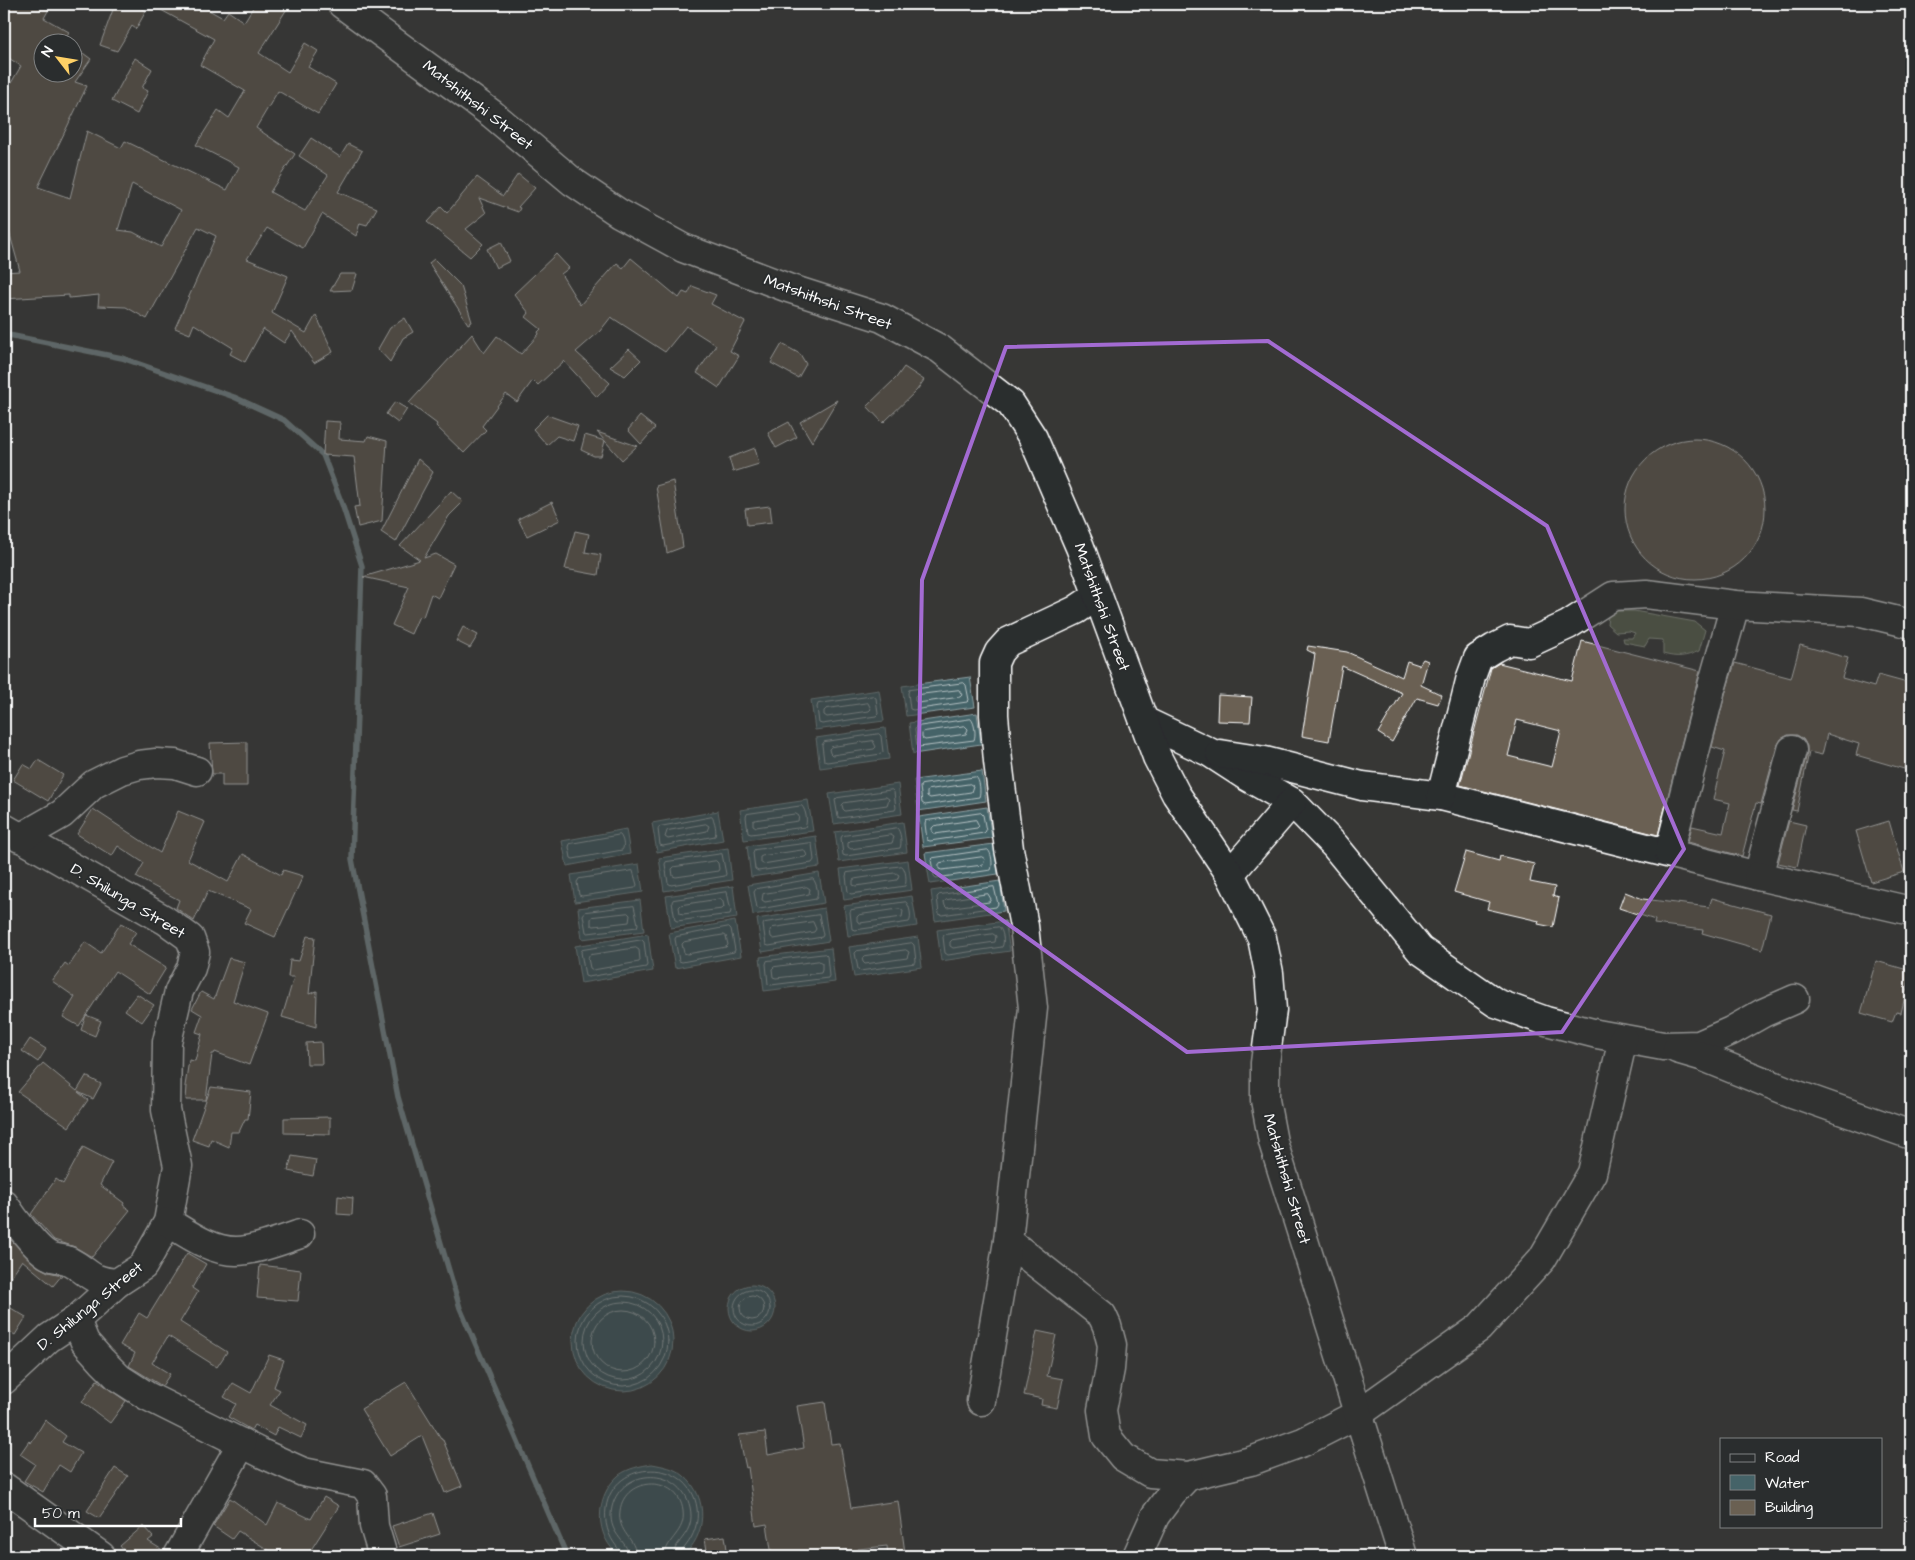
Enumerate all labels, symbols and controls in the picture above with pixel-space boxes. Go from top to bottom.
north arrow [32,32,82,82]
text: N [37,43,59,61]
street label: Matshithshi Street [418,55,538,155]
street label: Matshithshi Street [761,269,896,336]
street label: Matshithshi Street [1069,540,1136,675]
street label: D. Shilunga Street [66,858,190,945]
street label: Matshithshi Street [1258,1111,1316,1247]
street label: D. Shilunga Street [32,1256,149,1356]
legend [1720,1438,1882,1528]
text: Road [1765,1447,1800,1468]
text: Water [1765,1473,1809,1494]
scale bar [35,1495,181,1527]
text: Building [1765,1497,1813,1519]
text: 50 m [42,1503,80,1524]

